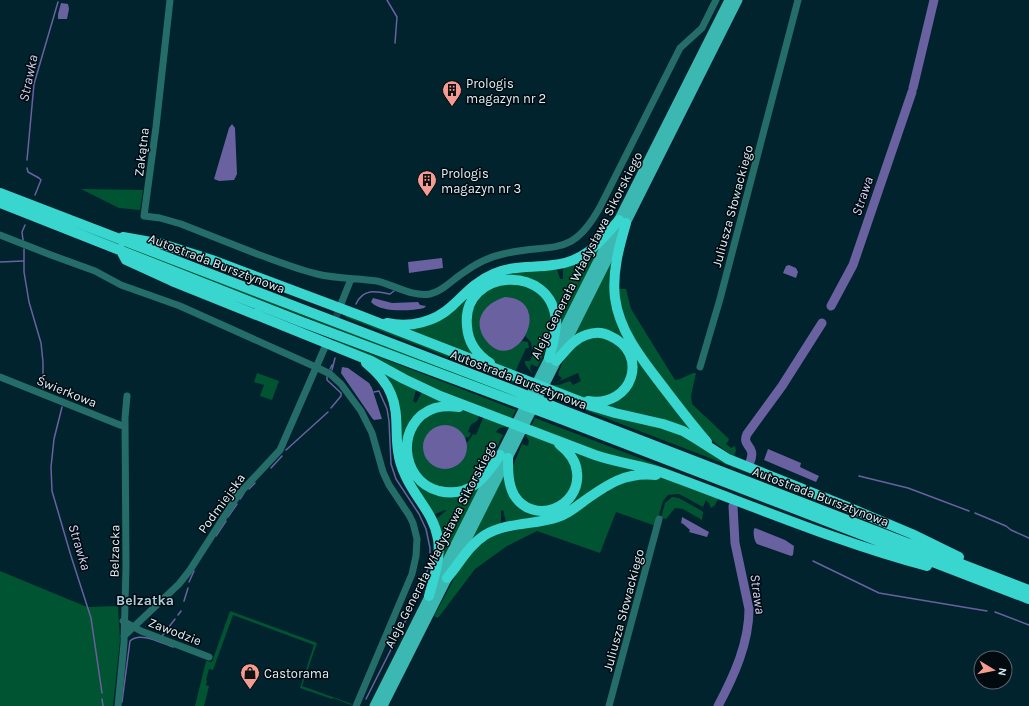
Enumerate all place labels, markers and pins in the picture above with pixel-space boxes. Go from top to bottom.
place label: Prologis magazyn nr 2 [466,76,546,106]
building icon: Prologis magazyn nr 2 [441,79,463,107]
place label: Prologis magazyn nr 3 [441,166,521,196]
building icon: Prologis magazyn nr 3 [416,169,438,197]
shop icon: Castorama [239,662,261,690]
place label: Castorama [264,666,329,681]

